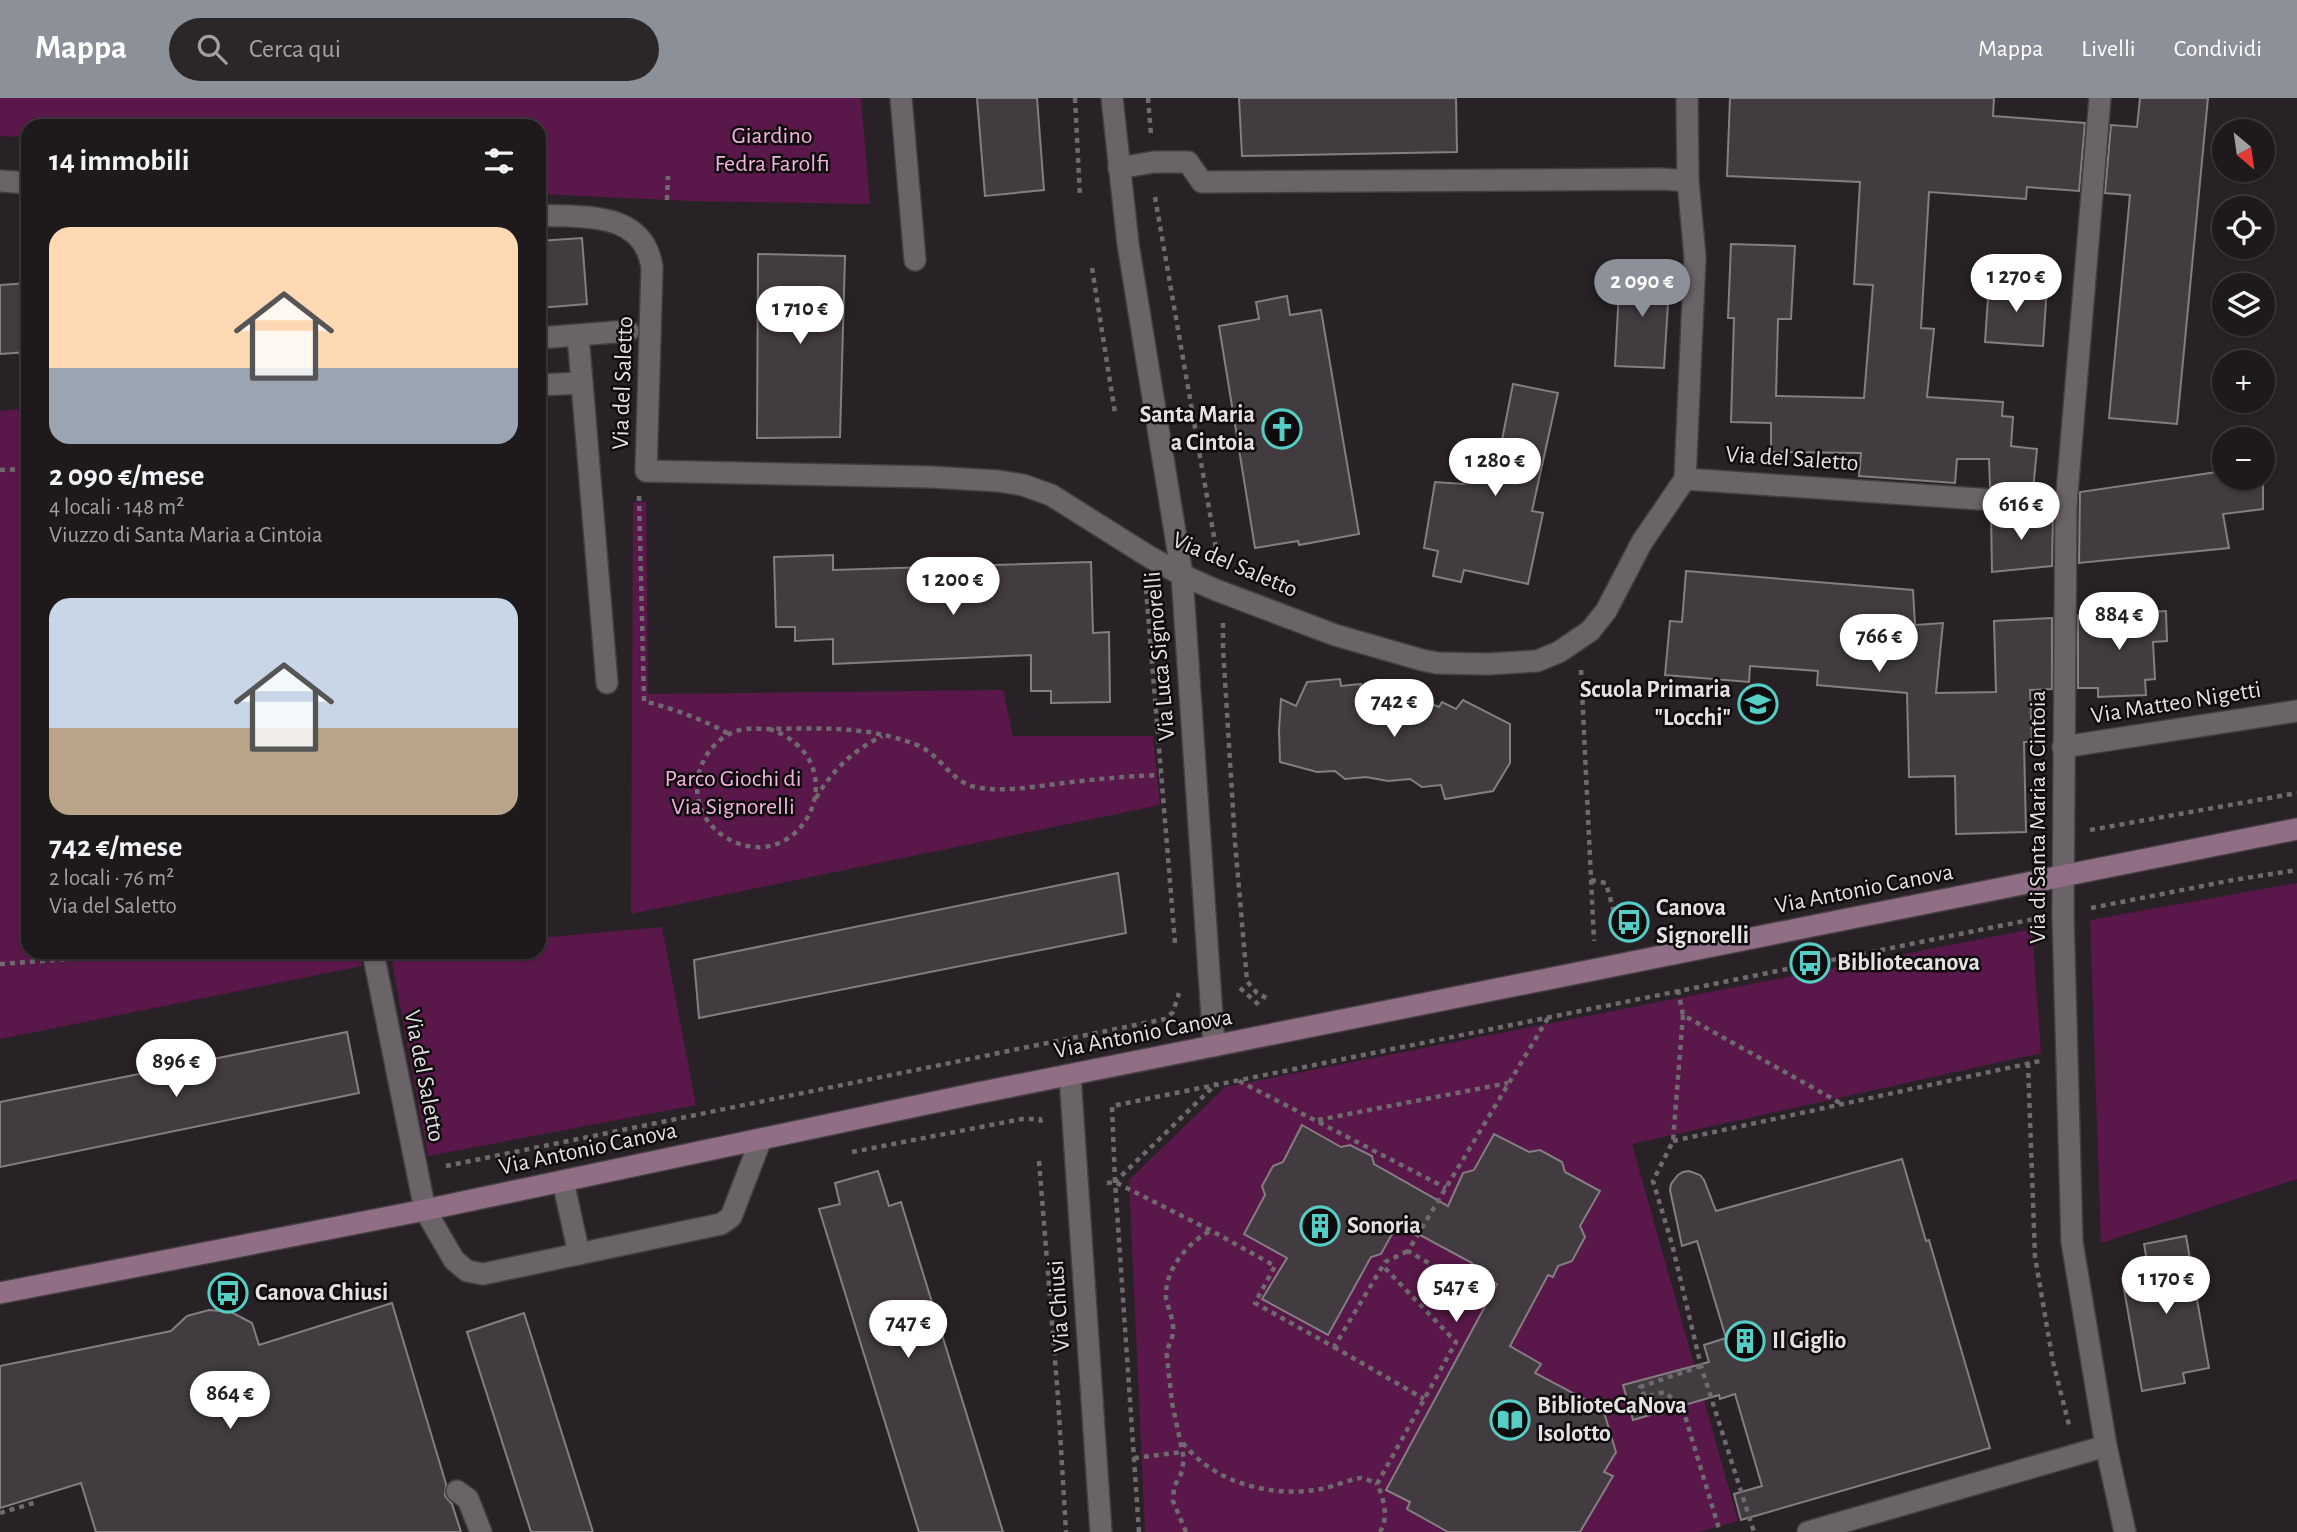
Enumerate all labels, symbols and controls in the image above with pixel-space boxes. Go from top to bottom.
search box [169,18,659,81]
icon: search [193,30,231,68]
text: Mappa [35,32,127,65]
text: Cerca qui [249,36,341,62]
text: Mappa [1978,37,2043,61]
text: Livelli [2081,37,2136,61]
text: Condividi [2174,37,2262,61]
north arrow [2212,119,2275,182]
map controls [2212,119,2275,490]
park label: Giardino Fedra Farolfi [715,124,829,176]
icon: filters [480,142,518,180]
text: 14 immobili [49,146,190,176]
button: locate [2212,196,2275,259]
pin: 1 270 € [1951,254,2081,314]
pin: 2 090 € [1577,260,1707,319]
text: 1 270 € [1987,265,2045,288]
text: 2 090 € [1610,270,1674,293]
icon: home [221,273,347,399]
button: layers [2212,273,2275,336]
pin: 1 710 € [735,286,865,346]
text: 1 710 € [772,297,828,320]
street label: Via del Saletto [609,316,637,450]
button: + [2212,350,2275,413]
place label: Santa Maria a Cintoia [1140,403,1255,455]
church icon: Santa Maria a Cintoia [1261,408,1303,450]
button: − [2212,427,2275,490]
pin: 1 280 € [1430,438,1560,498]
street label: Via del Saletto [1725,442,1859,476]
text: 1 280 € [1465,449,1525,472]
text: 2 090 €/mese [49,461,205,491]
pin: 616 € [1972,482,2070,542]
text: 616 € [1999,493,2043,516]
text: 4 locali · 148 m² [49,496,184,519]
text: Viuzzo di Santa Maria a Cintoia [49,524,323,547]
street label: Via del Saletto [1169,528,1301,602]
pin: 1 200 € [888,558,1018,617]
text: 1 200 € [923,568,983,591]
street label: Via Luca Signorelli [1141,570,1179,742]
pin: 884 € [2070,592,2168,652]
text: 884 € [2095,603,2143,626]
pin: 766 € [1830,614,1928,674]
text: 766 € [1856,625,1902,648]
icon: home [221,644,347,770]
place label: Scuola Primaria "Locchi" [1580,678,1731,730]
street label: Via Matteo Nigetti [2089,678,2263,728]
pin: 742 € [1345,680,1443,739]
school or university icon: Scuola Primaria "Locchi" [1737,683,1779,725]
text: 742 € [1371,690,1417,713]
street label: Via di Santa Maria a Cintoia [2026,690,2050,944]
park label: Parco Giochi di Via Signorelli [664,767,802,819]
text: 742 €/mese [49,832,182,862]
street label: Via Antonio Canova [1773,860,1955,918]
text: 2 locali · 76 m² [49,867,174,890]
text: Via del Saletto [49,895,177,918]
place label: Canova Signorelli [1656,896,1749,948]
bus stop icon: Canova Signorelli [1608,901,1650,943]
bus stop icon: Bibliotecanova [1789,942,1831,984]
place label: Bibliotecanova [1837,951,1980,975]
street label: Via Antonio Canova [1052,1005,1234,1063]
street label: Via del Saletto [399,1008,449,1144]
pin: 896 € [127,1040,225,1099]
text: 896 € [152,1050,200,1073]
street label: Via Antonio Canova [497,1118,679,1180]
building icon: Sonoria [1299,1205,1341,1247]
place label: Sonoria [1347,1214,1421,1238]
pin: 1 170 € [2101,1256,2231,1316]
street label: Via Chiusi [1044,1259,1074,1353]
pin: 547 € [1407,1264,1505,1324]
text: 1 170 € [2138,1267,2194,1290]
bus stop icon: Canova Chiusi [207,1272,249,1314]
text: 547 € [1433,1275,1479,1298]
place label: Canova Chiusi [255,1281,388,1305]
pin: 747 € [859,1300,957,1360]
text: 747 € [885,1311,931,1334]
building icon: Il Giglio [1724,1320,1766,1362]
place label: Il Giglio [1772,1329,1847,1353]
pin: 864 € [181,1372,279,1431]
text: 864 € [206,1382,254,1405]
place label: BiblioteCaNova Isolotto [1537,1394,1687,1446]
library icon: BiblioteCaNova Isolotto [1489,1399,1531,1441]

